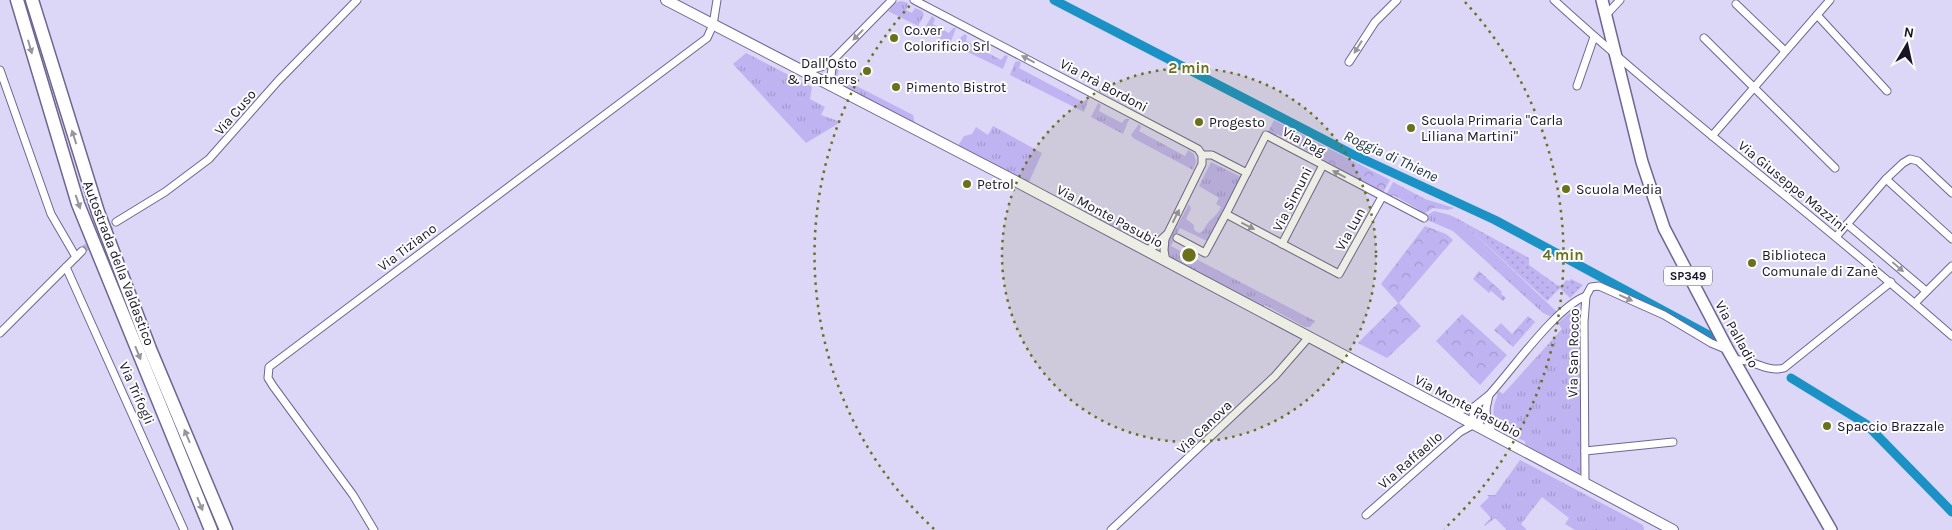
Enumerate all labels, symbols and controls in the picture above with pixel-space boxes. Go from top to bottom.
north arrow [1882,20,1932,70]
place label: Co.ver Colorificio Srl [904,22,990,55]
text: N [1903,23,1915,42]
one-way arrow [852,28,864,40]
marker: Co.ver Colorificio Srl [888,32,900,44]
one-way arrow [27,40,35,55]
one-way arrow [1353,41,1363,54]
place label: Dall'Osto & Partners [787,55,857,88]
one-way arrow [1021,55,1035,63]
street label: Via Prà Bordoni [1057,55,1151,116]
text: 2 min [1168,59,1210,77]
marker: Dall'Osto & Partners [861,65,873,77]
place label: Pimento Bistrot [906,79,1006,96]
marker: Pimento Bistrot [890,81,902,93]
street label: Via Cuso [211,86,260,139]
place label: Scuola Primaria "Carla Liliana Martini" [1421,112,1563,145]
place label: Progesto [1209,114,1265,131]
marker: Progesto [1193,116,1205,128]
marker: Scuola Primaria "Carla Liliana Martini" [1405,122,1417,134]
street label: Via Pag [1279,123,1328,160]
water label: Roggia di Thiene [1341,126,1441,186]
one-way arrow [70,129,78,144]
street label: Via Giuseppe Mazzini [1735,137,1851,236]
street label: Via Simuni [1269,164,1316,234]
one-way arrow [1332,170,1347,178]
place label: Petrol [977,176,1014,193]
street label: Autostrada della Valdastico [79,178,158,348]
marker: Petrol [961,178,973,190]
street label: Via Monte Pasubio [1054,181,1166,252]
place label: Scuola Media [1576,181,1662,198]
marker: Scuola Media [1560,183,1572,195]
one-way arrow [74,195,82,210]
street label: Via Lun [1332,205,1369,254]
one-way arrow [1172,209,1180,224]
street label: Via Tiziano [375,220,440,275]
one-way arrow [1241,222,1255,230]
centre of rings [1180,246,1198,264]
text: 4 min [1542,246,1584,264]
place label: Biblioteca Comunale di Zanè [1762,247,1878,280]
marker: Biblioteca Comunale di Zanè [1746,257,1758,269]
one-way arrow [1891,261,1903,273]
road number: SP349 [1664,266,1712,286]
one-way arrow [1619,294,1633,302]
street label: Via Palladio [1711,298,1762,371]
street label: Via San Rocco [1564,308,1583,398]
one-way arrow [134,346,142,361]
street label: Via Trifogli [115,359,158,427]
street label: Via Monte Pasubio [1412,371,1524,442]
street label: Via Canova [1173,397,1236,458]
place label: Spaccio Brazzale [1837,418,1945,435]
marker: Spaccio Brazzale [1821,420,1833,432]
street label: Via Raffaello [1375,428,1446,493]
one-way arrow [183,429,190,444]
one-way arrow [196,497,204,511]

